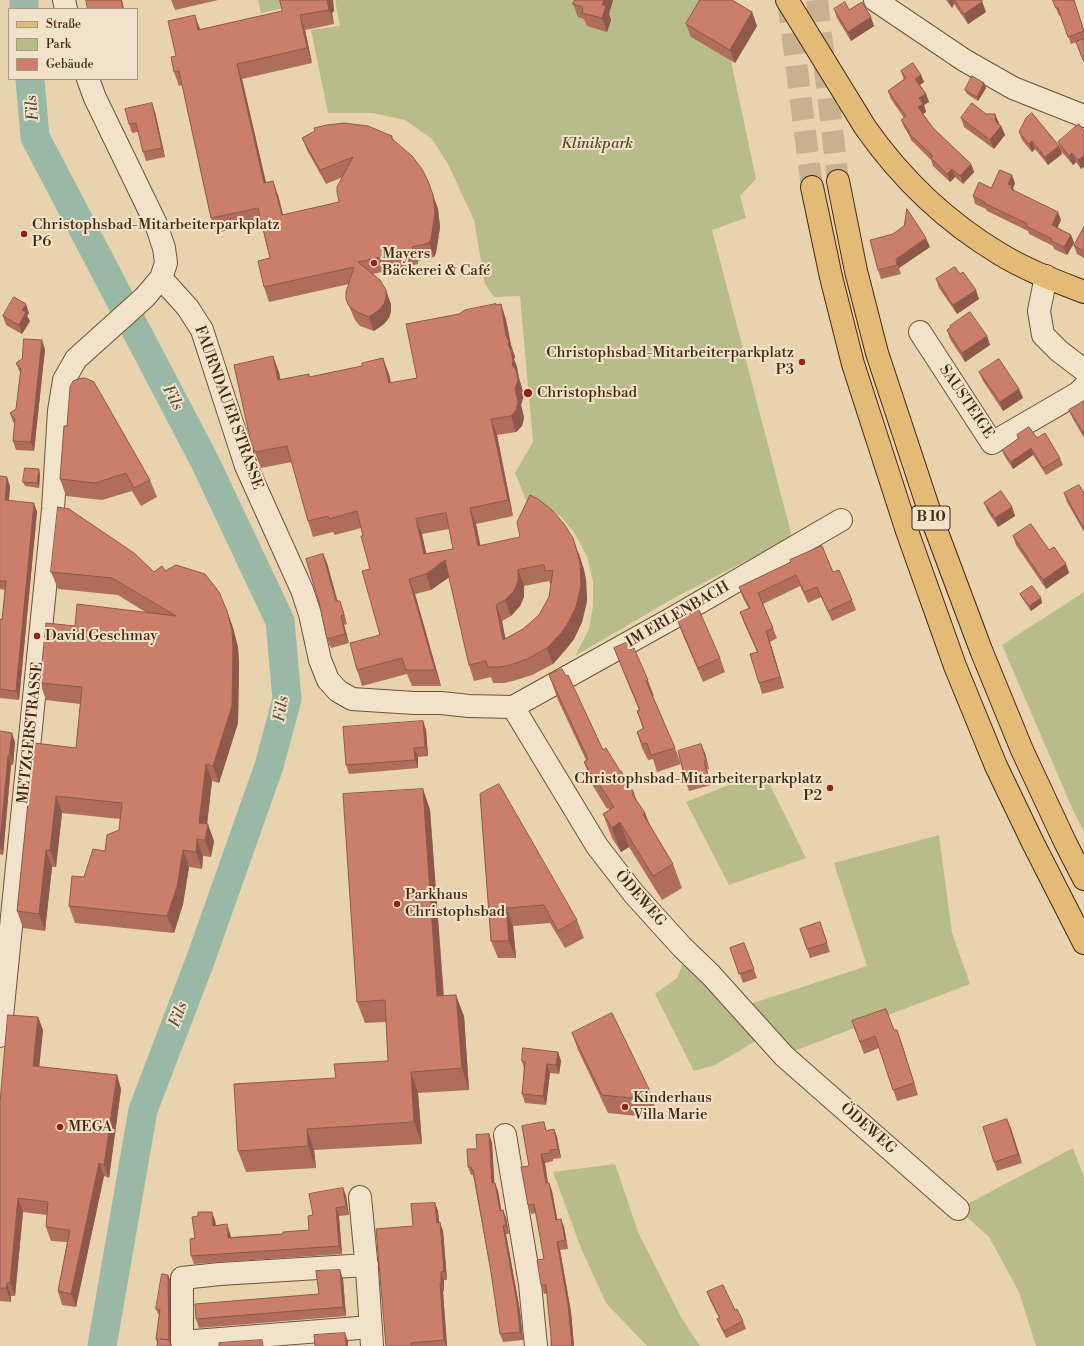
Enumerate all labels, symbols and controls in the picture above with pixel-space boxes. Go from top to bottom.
legend [8,8,138,80]
text: Straße [46,17,81,32]
text: Park [46,37,71,52]
text: Gebäude [46,57,94,72]
water label: Fils [22,94,44,122]
park label: Klinikpark [561,135,633,153]
place label: Christophsbad-Mitarbeiterparkplatz P6 [32,216,280,251]
marker: Christophsbad-Mitarbeiterparkplatz P6 [19,229,29,239]
place label: Mayers Bäckerei & Café [382,245,491,280]
marker: Mayers Bäckerei & Café [369,258,379,268]
street label: FAURNDAUER STRASSE [190,324,266,492]
place label: Christophsbad-Mitarbeiterparkplatz P3 [546,344,794,379]
marker: Christophsbad-Mitarbeiterparkplatz P3 [797,357,807,367]
street label: SAUSTEIGE [935,362,997,442]
water label: Fils [157,382,187,414]
place label: Christophsbad [537,384,637,402]
marker: Christophsbad [522,387,534,399]
road number: B 10 [912,506,950,530]
street label: IM ERLENBACH [623,578,733,652]
place label: David Geschmay [45,627,158,645]
marker: David Geschmay [32,631,42,641]
street label: METZGERSTRASSE [15,661,47,805]
water label: Fils [270,695,294,723]
place label: Christophsbad-Mitarbeiterparkplatz P2 [574,770,822,805]
marker: Christophsbad-Mitarbeiterparkplatz P2 [825,783,835,793]
street label: ÖDEWEG [611,867,669,931]
place label: Parkhaus Christophsbad [405,886,505,921]
marker: Parkhaus Christophsbad [392,899,402,909]
water label: Fils [165,999,193,1031]
place label: Kinderhaus Villa Marie [633,1089,712,1124]
street label: ÖDEWEG [836,1100,900,1158]
marker: Kinderhaus Villa Marie [620,1102,630,1112]
place label: MEGA [68,1118,112,1136]
marker: MEGA [55,1122,65,1132]

